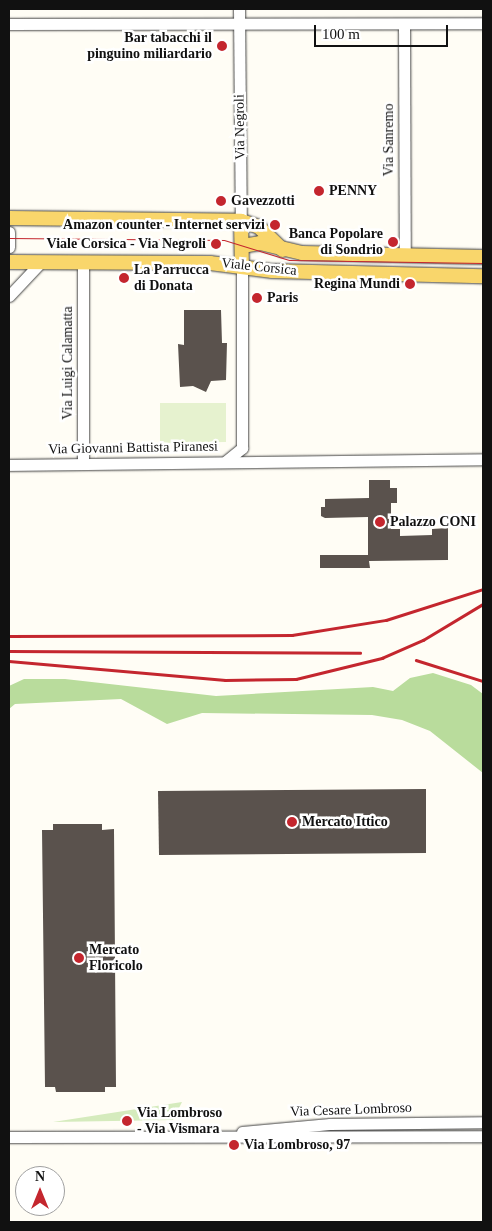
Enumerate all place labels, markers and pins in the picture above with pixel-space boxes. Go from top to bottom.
place label: Bar tabacchi il pinguino miliardario [87,30,212,62]
marker: Bar tabacchi il pinguino miliardario [216,40,228,52]
place label: PENNY [329,183,377,199]
marker: PENNY [313,185,325,197]
place label: Gavezzotti [231,193,295,209]
marker: Gavezzotti [215,195,227,207]
place label: Amazon counter - Internet servizi [63,217,265,233]
marker: Amazon counter - Internet servizi [269,219,281,231]
place label: Banca Popolare di Sondrio [289,226,383,258]
place label: Viale Corsica - Via Negroli [46,236,206,252]
marker: Banca Popolare di Sondrio [387,236,399,248]
marker: Viale Corsica - Via Negroli [210,238,222,250]
place label: La Parrucca di Donata [134,262,209,294]
marker: La Parrucca di Donata [118,272,130,284]
place label: Regina Mundi [314,276,400,292]
marker: Regina Mundi [404,278,416,290]
place label: Paris [267,290,298,306]
marker: Paris [251,292,263,304]
place label: Palazzo CONI [390,514,476,530]
marker: Palazzo CONI [374,516,386,528]
place label: Mercato Ittico [302,814,388,830]
marker: Mercato Ittico [286,816,298,828]
place label: Mercato Floricolo [89,942,143,974]
marker: Mercato Floricolo [73,952,85,964]
place label: Via Lombroso - Via Vismara [137,1105,222,1138]
marker: Via Lombroso - Via Vismara [121,1115,133,1127]
place label: Via Lombroso, 97 [244,1137,350,1153]
marker: Via Lombroso, 97 [228,1139,240,1151]

